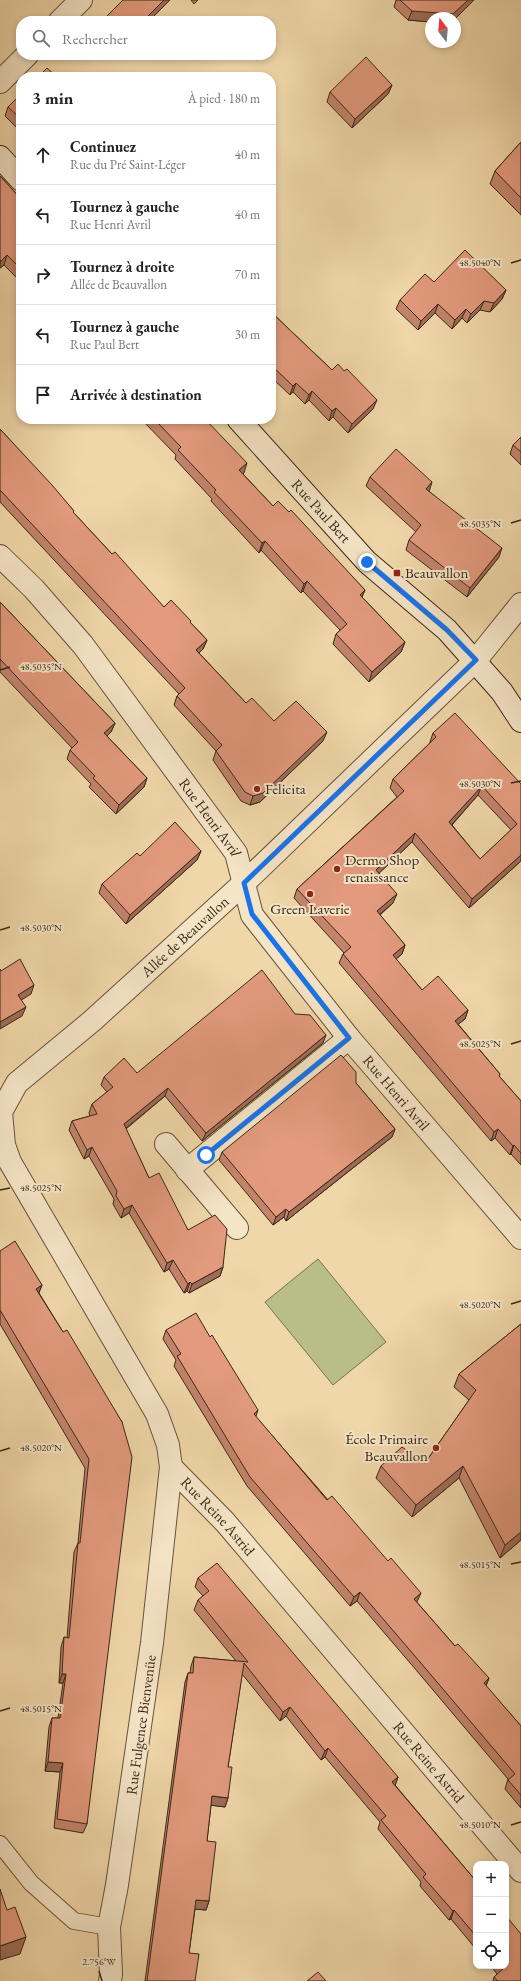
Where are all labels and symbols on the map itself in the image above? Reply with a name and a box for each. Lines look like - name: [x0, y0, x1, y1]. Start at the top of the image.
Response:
- north arrow: [425, 12, 461, 48]
- text: 48.5040°N: [459, 256, 501, 269]
- street label: Rue Paul Bert: [288, 475, 355, 547]
- text: 48.5035°N: [459, 517, 501, 530]
- route end: [358, 553, 376, 571]
- place label: Beauvallon: [405, 563, 469, 582]
- marker: Beauvallon: [392, 568, 402, 578]
- text: 48.5035°N: [20, 660, 62, 673]
- street label: Rue Henri Avril: [175, 774, 246, 858]
- text: 48.5030°N: [459, 777, 501, 790]
- place label: Felicita: [265, 779, 306, 798]
- marker: Felicita: [252, 784, 262, 794]
- place label: Dermo Shop renaissance: [345, 850, 419, 886]
- marker: Dermo Shop renaissance: [332, 864, 342, 874]
- marker: Green Laverie: [305, 889, 315, 899]
- street label: Allée de Beauvallon: [136, 891, 233, 982]
- place label: Green Laverie: [270, 899, 350, 918]
- text: 48.5030°N: [20, 921, 62, 934]
- text: 48.5025°N: [459, 1037, 501, 1050]
- street label: Rue Henri Avril: [359, 1051, 434, 1134]
- route start: [197, 1146, 215, 1164]
- text: 48.5025°N: [20, 1181, 62, 1194]
- text: 48.5020°N: [459, 1298, 501, 1311]
- place label: École Primaire Beauvallon: [345, 1429, 428, 1465]
- text: 48.5020°N: [20, 1441, 62, 1454]
- marker: École Primaire Beauvallon: [431, 1443, 441, 1453]
- street label: Rue Reine Astrid: [177, 1473, 260, 1560]
- text: 48.5015°N: [459, 1558, 501, 1571]
- street label: Rue Fulgence Bienvenüe: [121, 1654, 160, 1796]
- text: 48.5015°N: [20, 1702, 62, 1715]
- street label: Rue Reine Astrid: [389, 1717, 469, 1807]
- text: 48.5010°N: [459, 1818, 501, 1831]
- text: 2.756°W: [82, 1955, 117, 1968]

